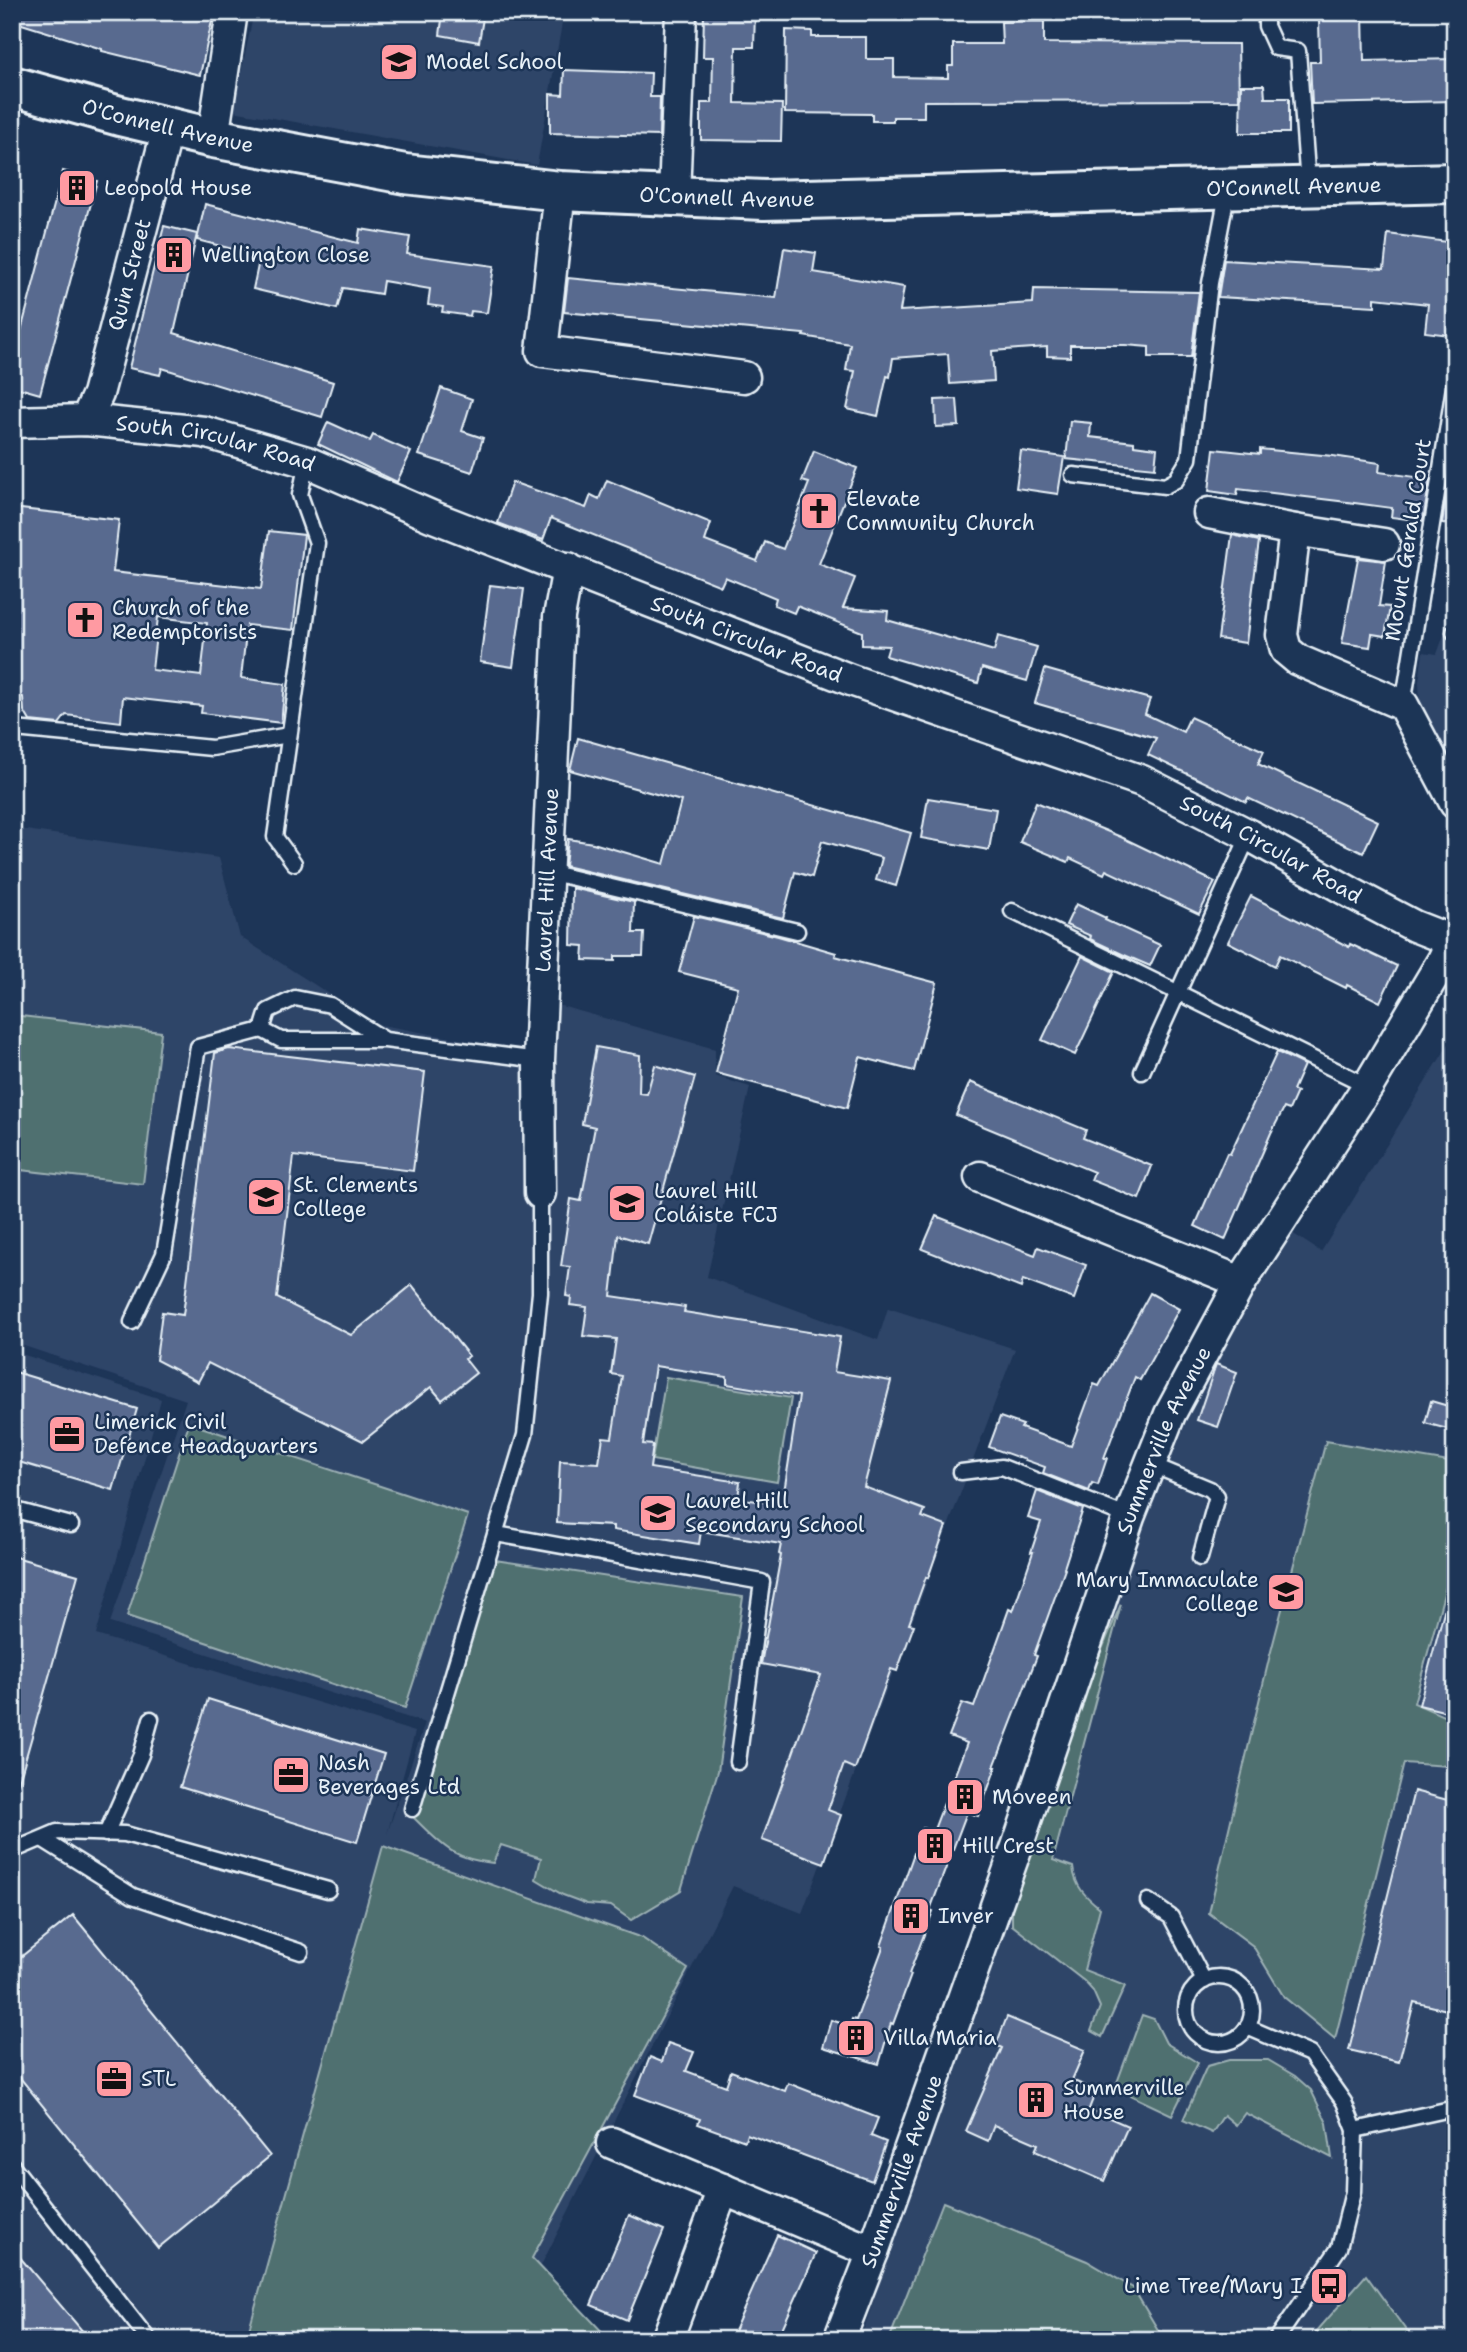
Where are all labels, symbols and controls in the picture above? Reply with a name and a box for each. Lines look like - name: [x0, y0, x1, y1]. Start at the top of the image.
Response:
- school or university icon: Model School: [378, 41, 420, 83]
- place label: Model School: [426, 48, 564, 76]
- street label: O'Connell Avenue: [79, 92, 256, 159]
- building icon: Leopold House: [56, 167, 98, 209]
- street label: O'Connell Avenue: [1206, 171, 1382, 203]
- place label: Leopold House: [104, 174, 252, 202]
- street label: O'Connell Avenue: [639, 181, 815, 214]
- street label: Quin Street: [101, 216, 158, 334]
- building icon: Wellington Close: [153, 234, 195, 276]
- place label: Wellington Close: [201, 241, 370, 269]
- street label: South Circular Road: [115, 409, 320, 478]
- street label: Mount Gerald Court: [1378, 437, 1438, 643]
- place label: Elevate Community Church: [846, 485, 1035, 537]
- church icon: Elevate Community Church: [798, 490, 840, 532]
- street label: South Circular Road: [647, 589, 847, 689]
- place label: Church of the Redemptorists: [112, 594, 258, 646]
- church icon: Church of the Redemptorists: [64, 599, 106, 641]
- street label: Laurel Hill Avenue: [529, 787, 565, 973]
- street label: South Circular Road: [1175, 788, 1367, 910]
- place label: St. Clements College: [293, 1171, 418, 1223]
- school or university icon: St. Clements College: [245, 1176, 287, 1218]
- place label: Laurel Hill Coláiste FCJ: [654, 1177, 778, 1229]
- school or university icon: Laurel Hill Coláiste FCJ: [606, 1182, 648, 1224]
- street label: Summerville Avenue: [1110, 1341, 1218, 1538]
- place label: Limerick Civil Defence Headquarters: [94, 1408, 319, 1460]
- office icon: Limerick Civil Defence Headquarters: [46, 1413, 88, 1455]
- place label: Laurel Hill Secondary School: [685, 1487, 865, 1539]
- school or university icon: Laurel Hill Secondary School: [637, 1492, 679, 1534]
- place label: Mary Immaculate College: [1076, 1566, 1259, 1618]
- school or university icon: Mary Immaculate College: [1265, 1571, 1307, 1613]
- place label: Nash Beverages Ltd: [318, 1749, 460, 1801]
- office icon: Nash Beverages Ltd: [270, 1754, 312, 1796]
- building icon: Moveen: [944, 1776, 986, 1818]
- place label: Moveen: [992, 1783, 1072, 1811]
- building icon: Hill Crest: [914, 1825, 956, 1867]
- place label: Hill Crest: [962, 1832, 1054, 1860]
- building icon: Inver: [890, 1895, 932, 1937]
- place label: Inver: [938, 1902, 994, 1930]
- building icon: Villa Maria: [835, 2017, 877, 2059]
- place label: Villa Maria: [883, 2024, 997, 2052]
- office icon: STL: [93, 2058, 135, 2100]
- place label: STL: [141, 2065, 177, 2093]
- street label: Summerville Avenue: [854, 2071, 949, 2272]
- place label: Summerville House: [1063, 2074, 1185, 2126]
- building icon: Summerville House: [1015, 2079, 1057, 2121]
- bus stop icon: Lime Tree/Mary I: [1308, 2265, 1350, 2307]
- place label: Lime Tree/Mary I: [1124, 2272, 1302, 2300]

